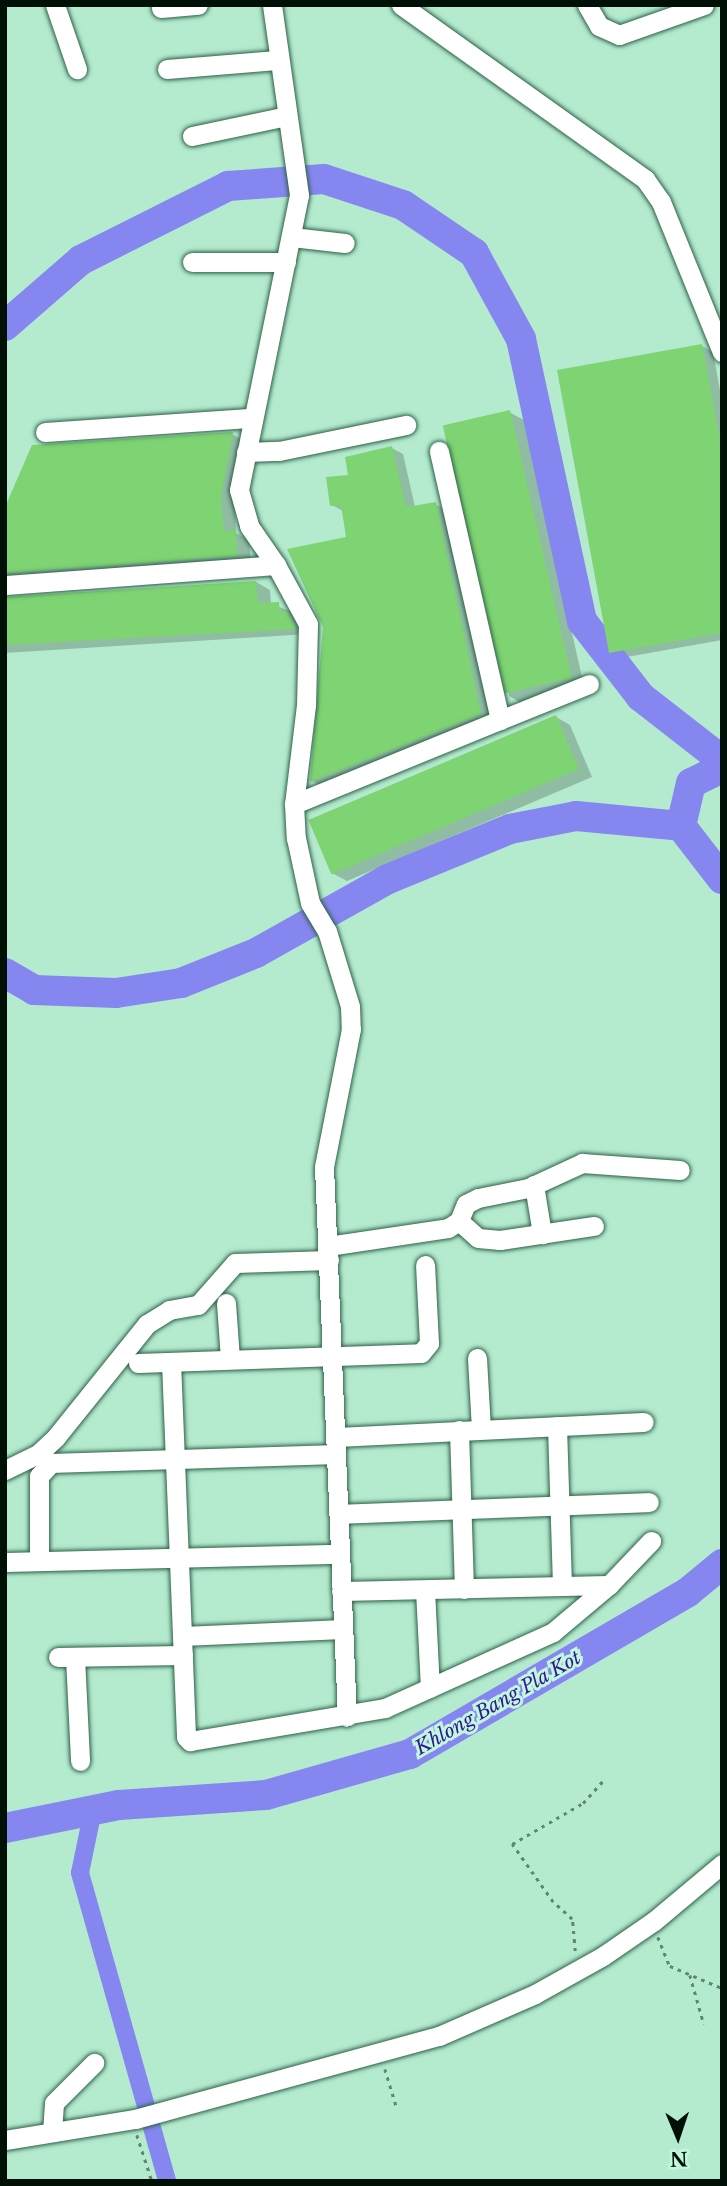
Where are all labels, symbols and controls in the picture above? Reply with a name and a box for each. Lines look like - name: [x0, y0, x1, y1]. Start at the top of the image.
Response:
- water label: Khlong Bang Pla Kot: [411, 1646, 585, 1760]
- north arrow: [643, 2102, 713, 2172]
- text: N: [669, 2147, 688, 2170]

